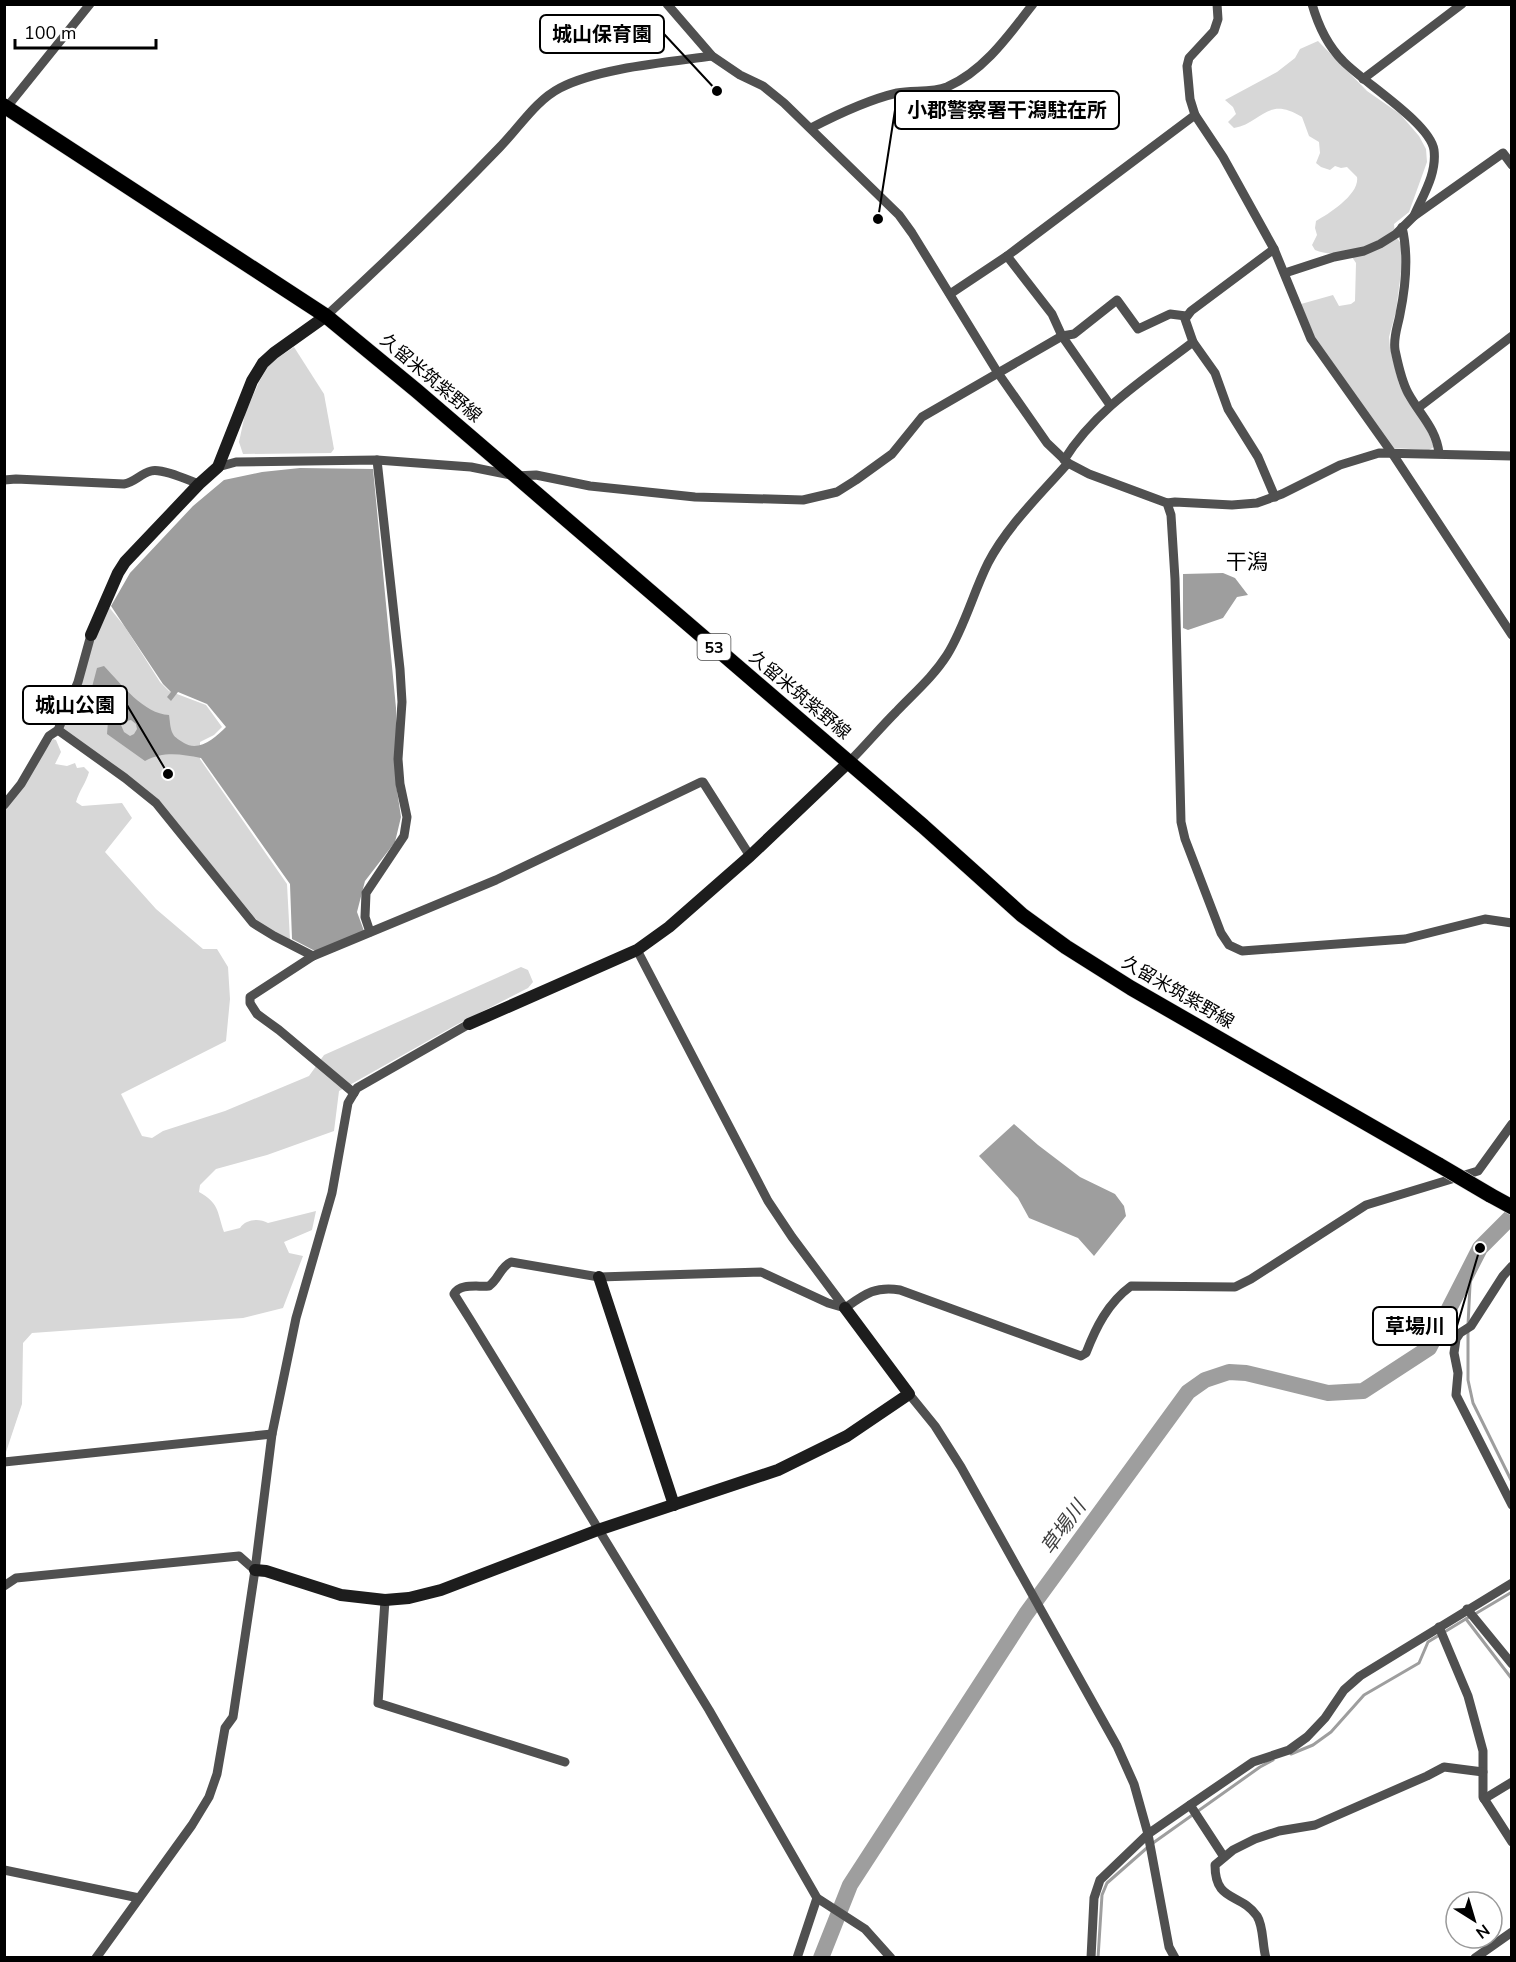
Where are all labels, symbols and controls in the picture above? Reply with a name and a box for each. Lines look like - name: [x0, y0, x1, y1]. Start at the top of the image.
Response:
- scale bar: [15, 12, 156, 50]
- callout: 城山保育園: [540, 15, 664, 53]
- text: 100 m: [24, 21, 76, 45]
- text: 城山保育園: [552, 21, 652, 48]
- callout: 小郡警察署干潟駐在所: [895, 91, 1119, 129]
- text: 小郡警察署干潟駐在所: [907, 97, 1107, 124]
- street label: 久留米筑紫野線: [375, 328, 487, 428]
- district label: 干潟: [1226, 548, 1268, 576]
- road number: 53: [698, 634, 730, 660]
- street label: 久留米筑紫野線: [744, 645, 856, 745]
- callout: 城山公園: [23, 686, 127, 724]
- text: 城山公園: [35, 692, 115, 719]
- street label: 久留米筑紫野線: [1117, 950, 1239, 1034]
- callout: 草場川: [1373, 1307, 1457, 1345]
- text: 草場川: [1385, 1313, 1445, 1340]
- water label: 草場川: [1035, 1493, 1093, 1559]
- north arrow: [1444, 1890, 1504, 1950]
- text: N: [1471, 1919, 1494, 1944]

